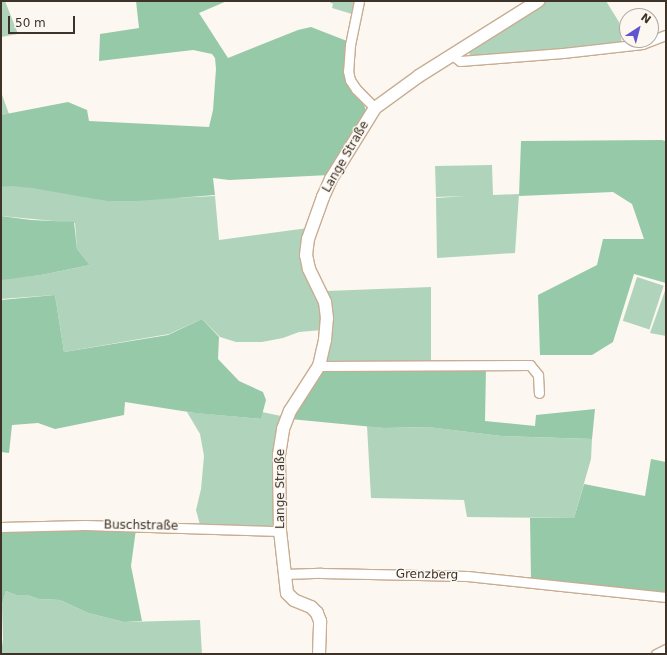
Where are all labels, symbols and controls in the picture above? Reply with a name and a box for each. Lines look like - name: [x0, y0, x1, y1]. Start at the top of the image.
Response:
- scale bar: [10, 8, 77, 34]
- north arrow: [619, 8, 659, 48]
- text: N: [638, 11, 653, 27]
- text: 50 m: [15, 16, 46, 30]
- street label: Lange Straße: [320, 119, 372, 195]
- street label: Lange Straße: [274, 449, 288, 529]
- street label: Buschstraße: [104, 518, 178, 534]
- street label: Grenzberg: [396, 567, 458, 583]

